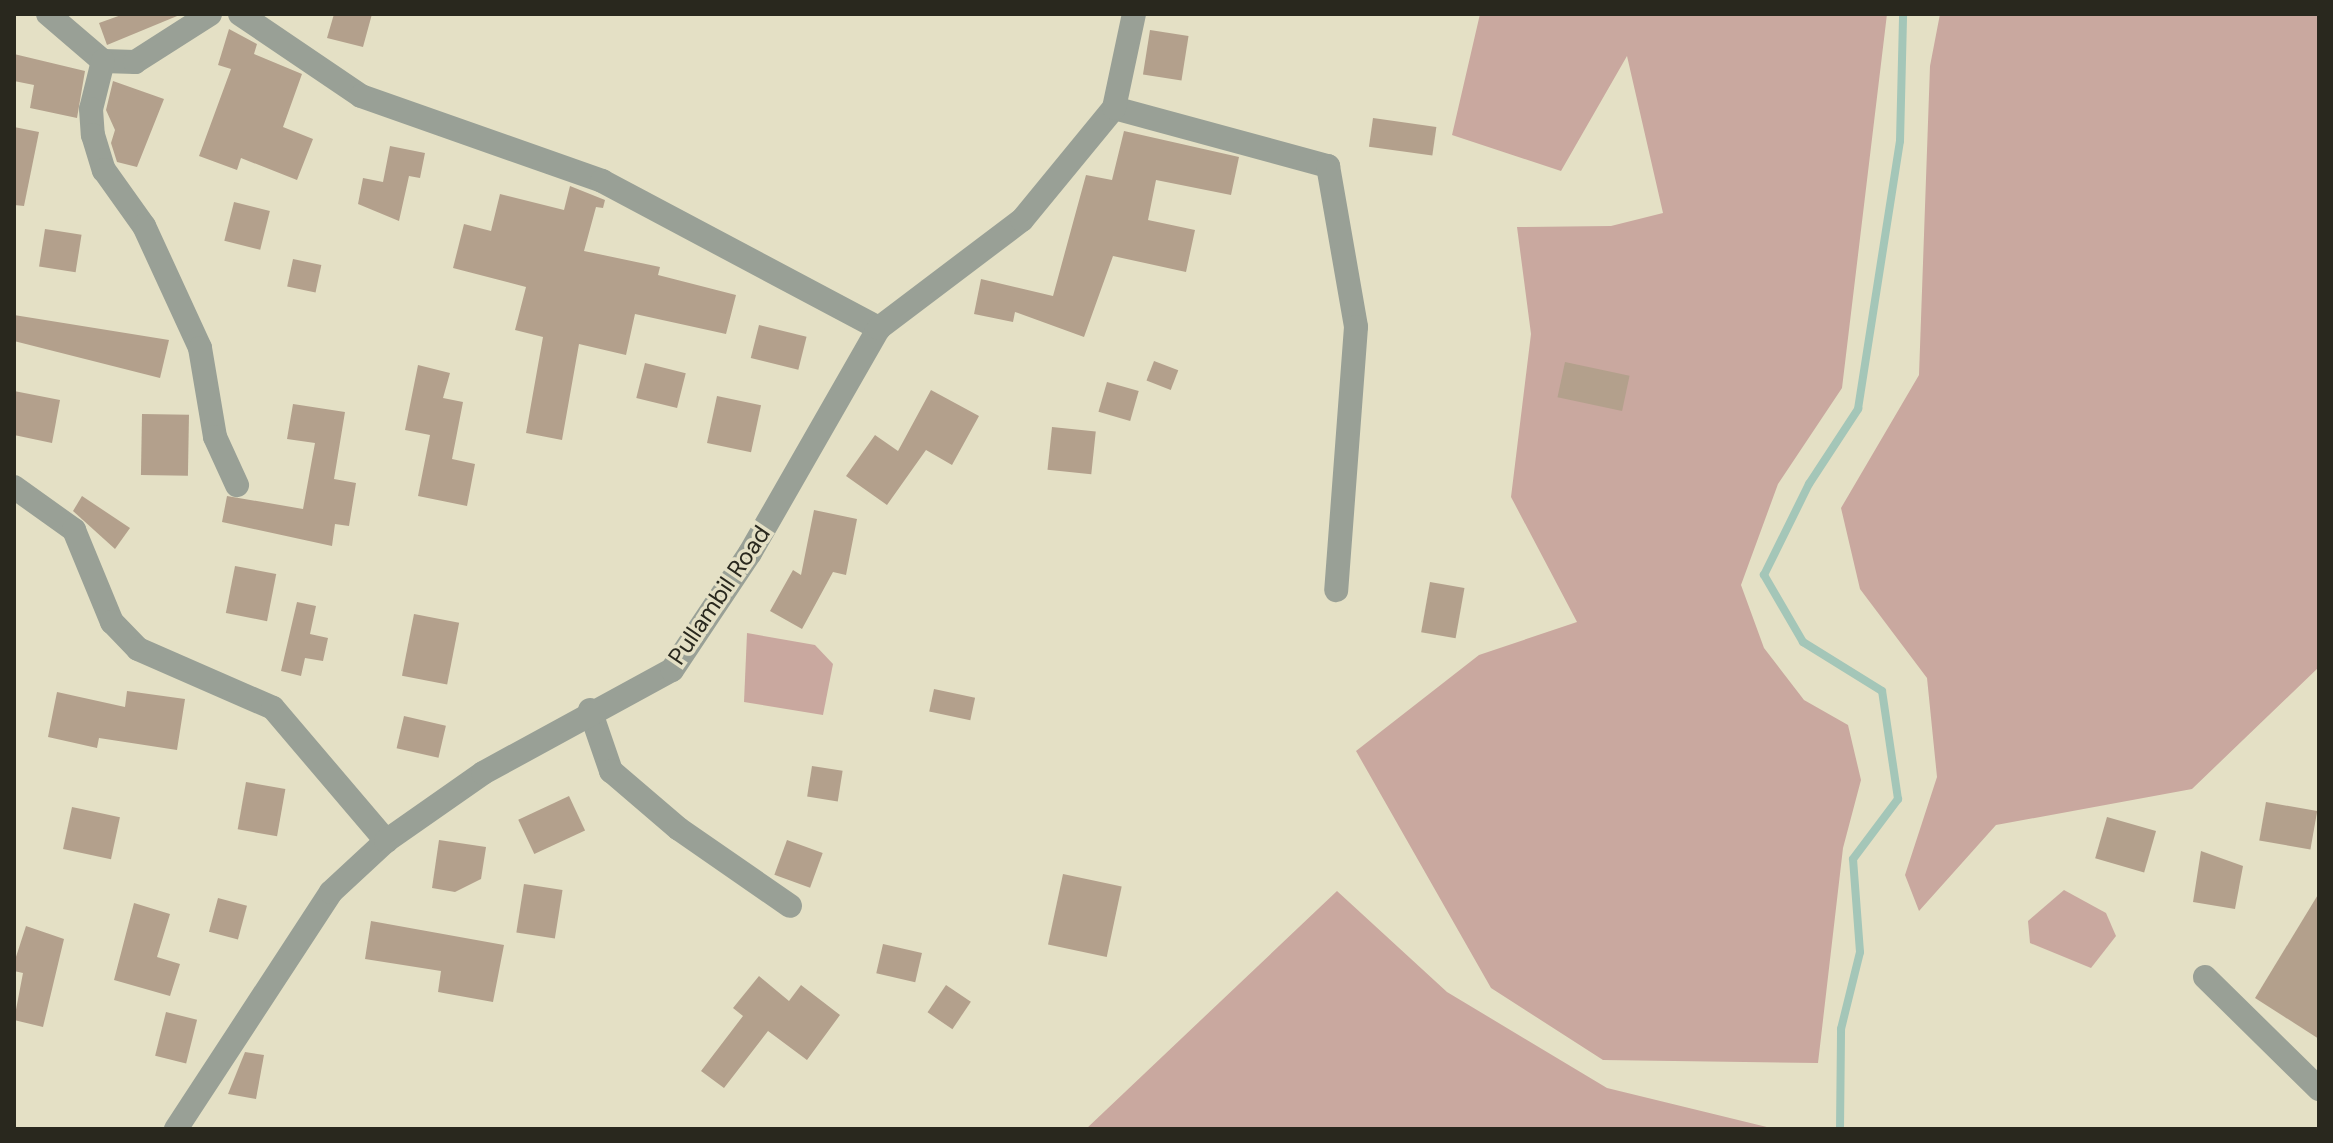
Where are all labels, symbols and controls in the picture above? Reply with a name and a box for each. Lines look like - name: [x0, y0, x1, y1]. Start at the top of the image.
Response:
- street label: Pullambil Road: [662, 520, 776, 670]

